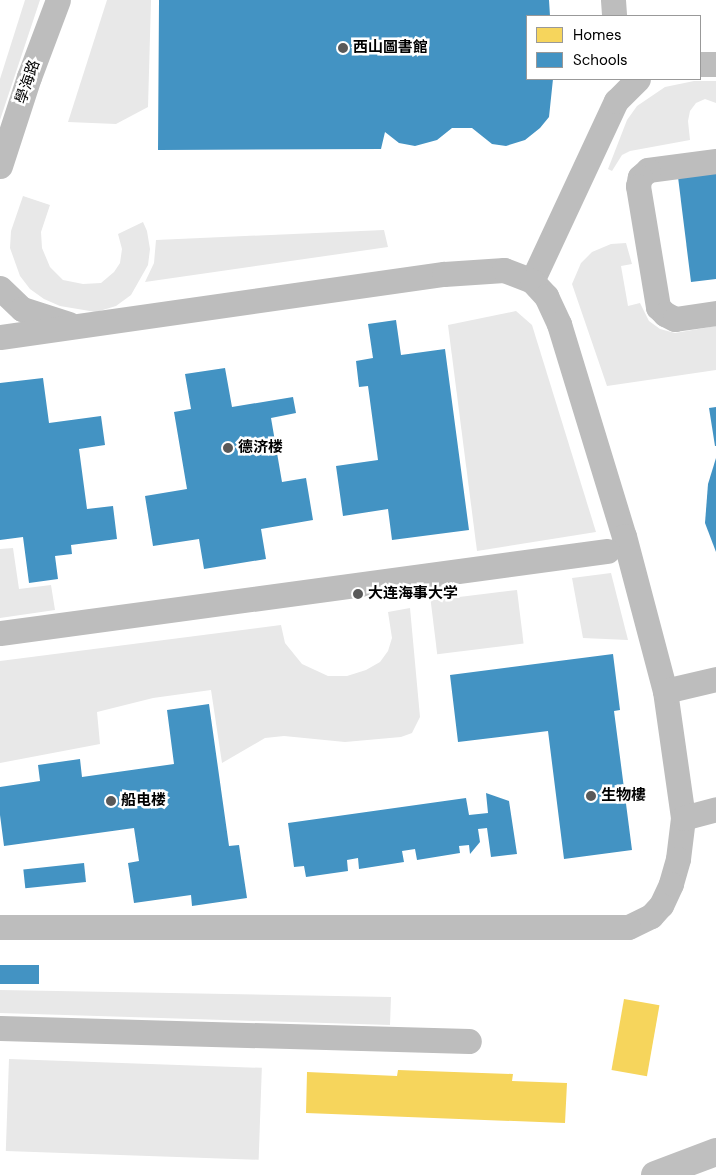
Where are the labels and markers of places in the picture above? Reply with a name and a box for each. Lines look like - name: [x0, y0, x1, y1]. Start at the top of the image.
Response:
- place label: 西山圖書館: [353, 39, 428, 57]
- marker: 西山圖書館: [337, 42, 349, 54]
- place label: 德济楼: [238, 439, 283, 457]
- marker: 德济楼: [222, 442, 234, 454]
- place label: 大连海事大学: [368, 585, 458, 603]
- marker: 大连海事大学: [352, 588, 364, 600]
- place label: 生物樓: [601, 787, 646, 805]
- marker: 生物樓: [585, 790, 597, 802]
- place label: 船电楼: [121, 792, 166, 810]
- marker: 船电楼: [105, 795, 117, 807]

